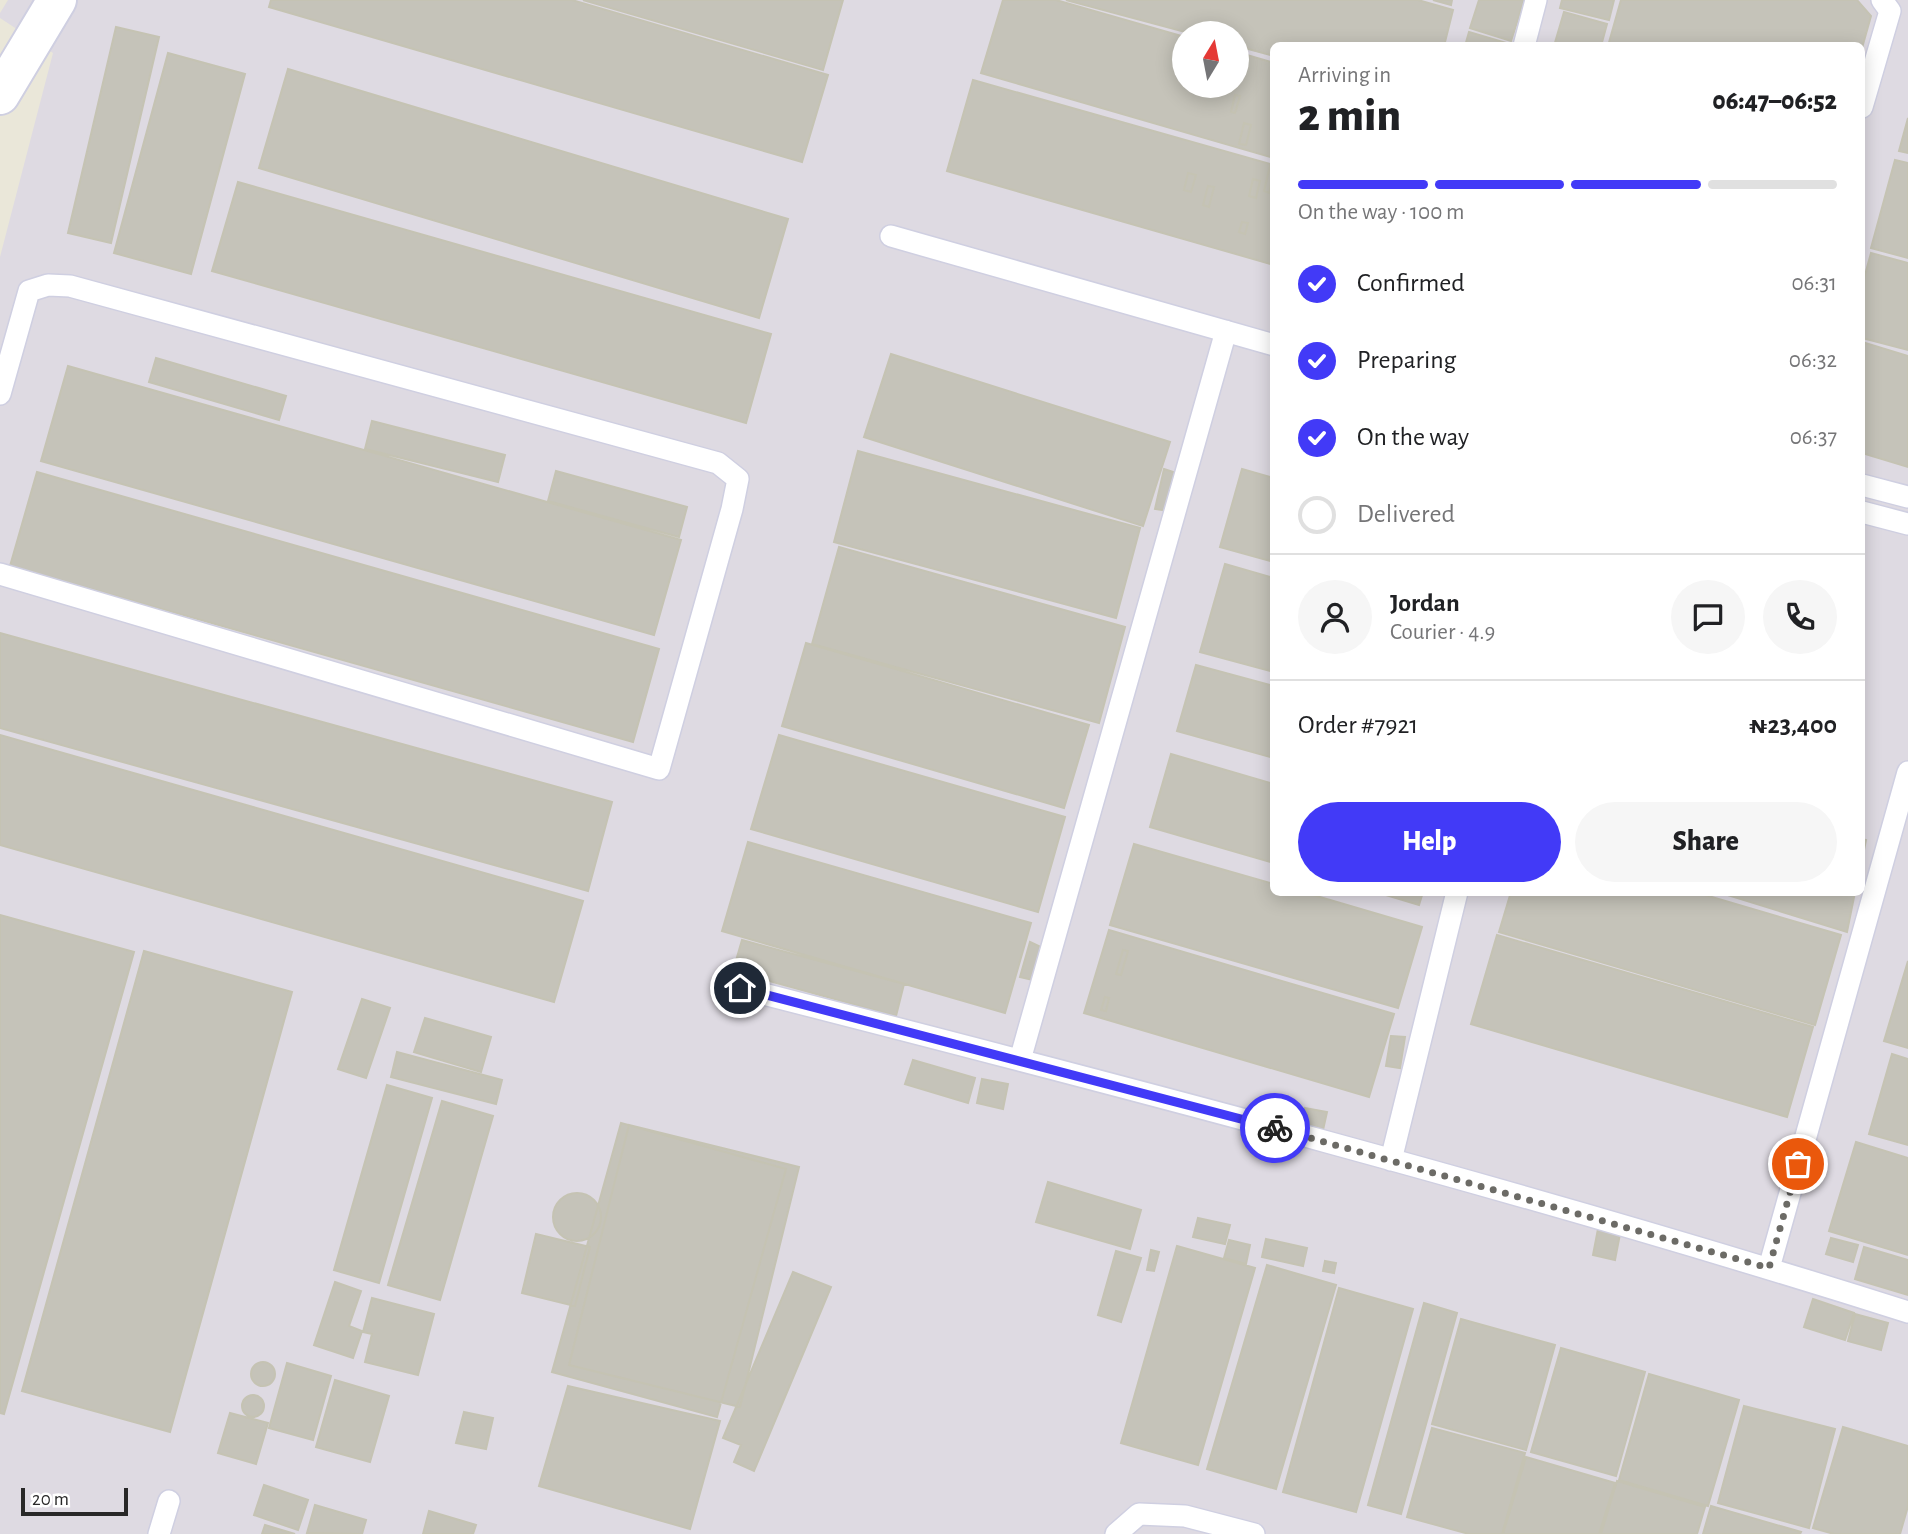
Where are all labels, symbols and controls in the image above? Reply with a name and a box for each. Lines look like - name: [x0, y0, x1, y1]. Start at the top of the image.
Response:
- north arrow: [1172, 21, 1250, 98]
- map controls: [1172, 21, 1249, 98]
- text: Arriving in: [1298, 64, 1391, 87]
- text: 06:47–06:52: [1712, 88, 1837, 114]
- text: 2 min: [1298, 93, 1401, 139]
- text: On the way · 100 m: [1298, 201, 1465, 224]
- icon: check: [1298, 265, 1336, 303]
- text: Confirmed: [1357, 270, 1465, 296]
- text: 06:31: [1791, 272, 1837, 295]
- icon: check: [1298, 342, 1336, 380]
- text: Preparing: [1357, 347, 1456, 373]
- text: 06:32: [1789, 349, 1837, 372]
- icon: check: [1298, 419, 1336, 457]
- text: On the way: [1357, 424, 1469, 450]
- text: 06:37: [1790, 426, 1837, 449]
- text: Delivered: [1357, 501, 1455, 527]
- button: person: [1298, 580, 1372, 654]
- button: chat: [1671, 580, 1745, 654]
- button: phone: [1763, 580, 1837, 654]
- text: Jordan: [1390, 590, 1460, 616]
- text: Courier · 4.9: [1390, 621, 1495, 644]
- text: Order #7921: [1298, 712, 1418, 738]
- text: ₦23,400: [1749, 712, 1837, 738]
- button: Help: [1298, 802, 1561, 882]
- button: Share: [1575, 802, 1837, 882]
- pin: [710, 958, 770, 1018]
- icon: home: [721, 969, 759, 1007]
- courier: [1240, 1093, 1310, 1163]
- icon: bike: [1256, 1109, 1294, 1147]
- pin: [1768, 1134, 1828, 1194]
- icon: bag: [1779, 1145, 1817, 1183]
- scale bar: [21, 1485, 128, 1517]
- text: 20 m: [32, 1490, 69, 1509]

